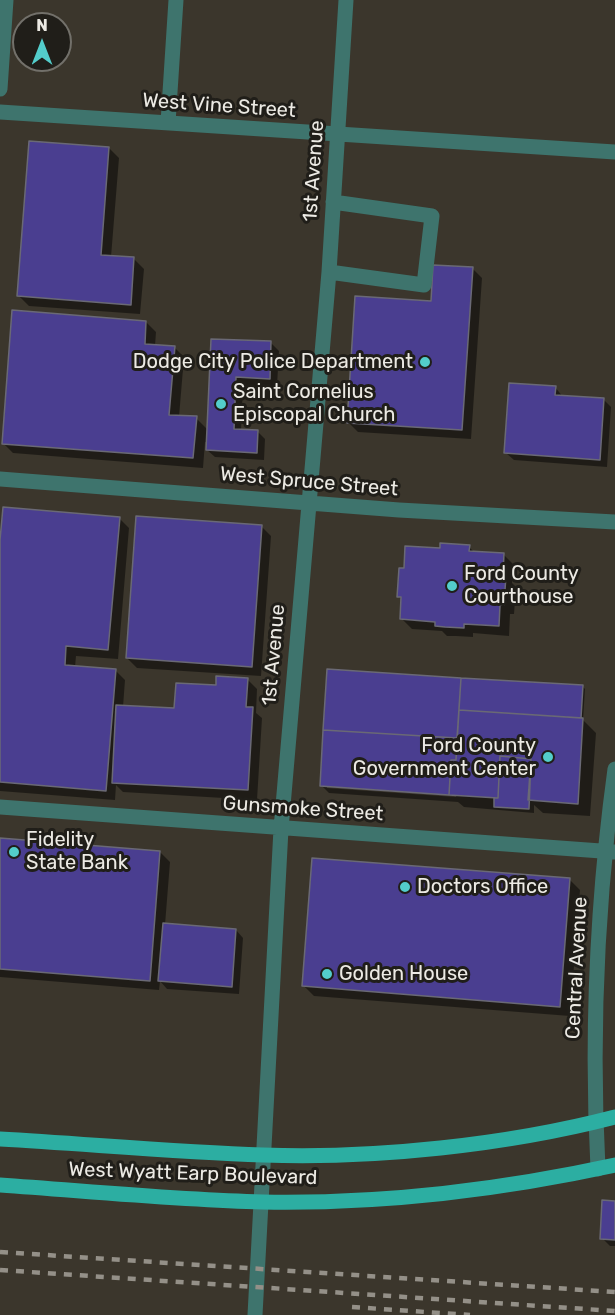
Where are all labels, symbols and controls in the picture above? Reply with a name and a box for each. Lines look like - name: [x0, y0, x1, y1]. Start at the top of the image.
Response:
- north arrow: [12, 12, 72, 72]
- text: N: [36, 16, 48, 35]
- street label: West Vine Street: [142, 89, 296, 123]
- street label: 1st Avenue: [298, 120, 330, 222]
- place label: Dodge City Police Department: [133, 350, 413, 374]
- marker: Dodge City Police Department: [418, 355, 432, 369]
- place label: Saint Cornelius Episcopal Church: [233, 380, 395, 427]
- marker: Saint Cornelius Episcopal Church: [214, 397, 228, 411]
- street label: West Spruce Street: [219, 462, 399, 502]
- place label: Ford County Courthouse: [464, 562, 579, 609]
- marker: Ford County Courthouse: [445, 579, 459, 593]
- street label: 1st Avenue: [258, 603, 290, 707]
- place label: Ford County Government Center: [353, 734, 536, 781]
- marker: Ford County Government Center: [541, 750, 555, 764]
- street label: Gunsmoke Street: [222, 791, 384, 827]
- place label: Fidelity State Bank: [26, 828, 128, 875]
- marker: Fidelity State Bank: [7, 845, 21, 859]
- place label: Doctors Office: [417, 875, 548, 899]
- marker: Doctors Office: [398, 880, 412, 894]
- street label: Central Avenue: [561, 896, 593, 1040]
- place label: Golden House: [339, 962, 468, 986]
- marker: Golden House: [320, 967, 334, 981]
- street label: West Wyatt Earp Boulevard: [68, 1158, 318, 1190]

